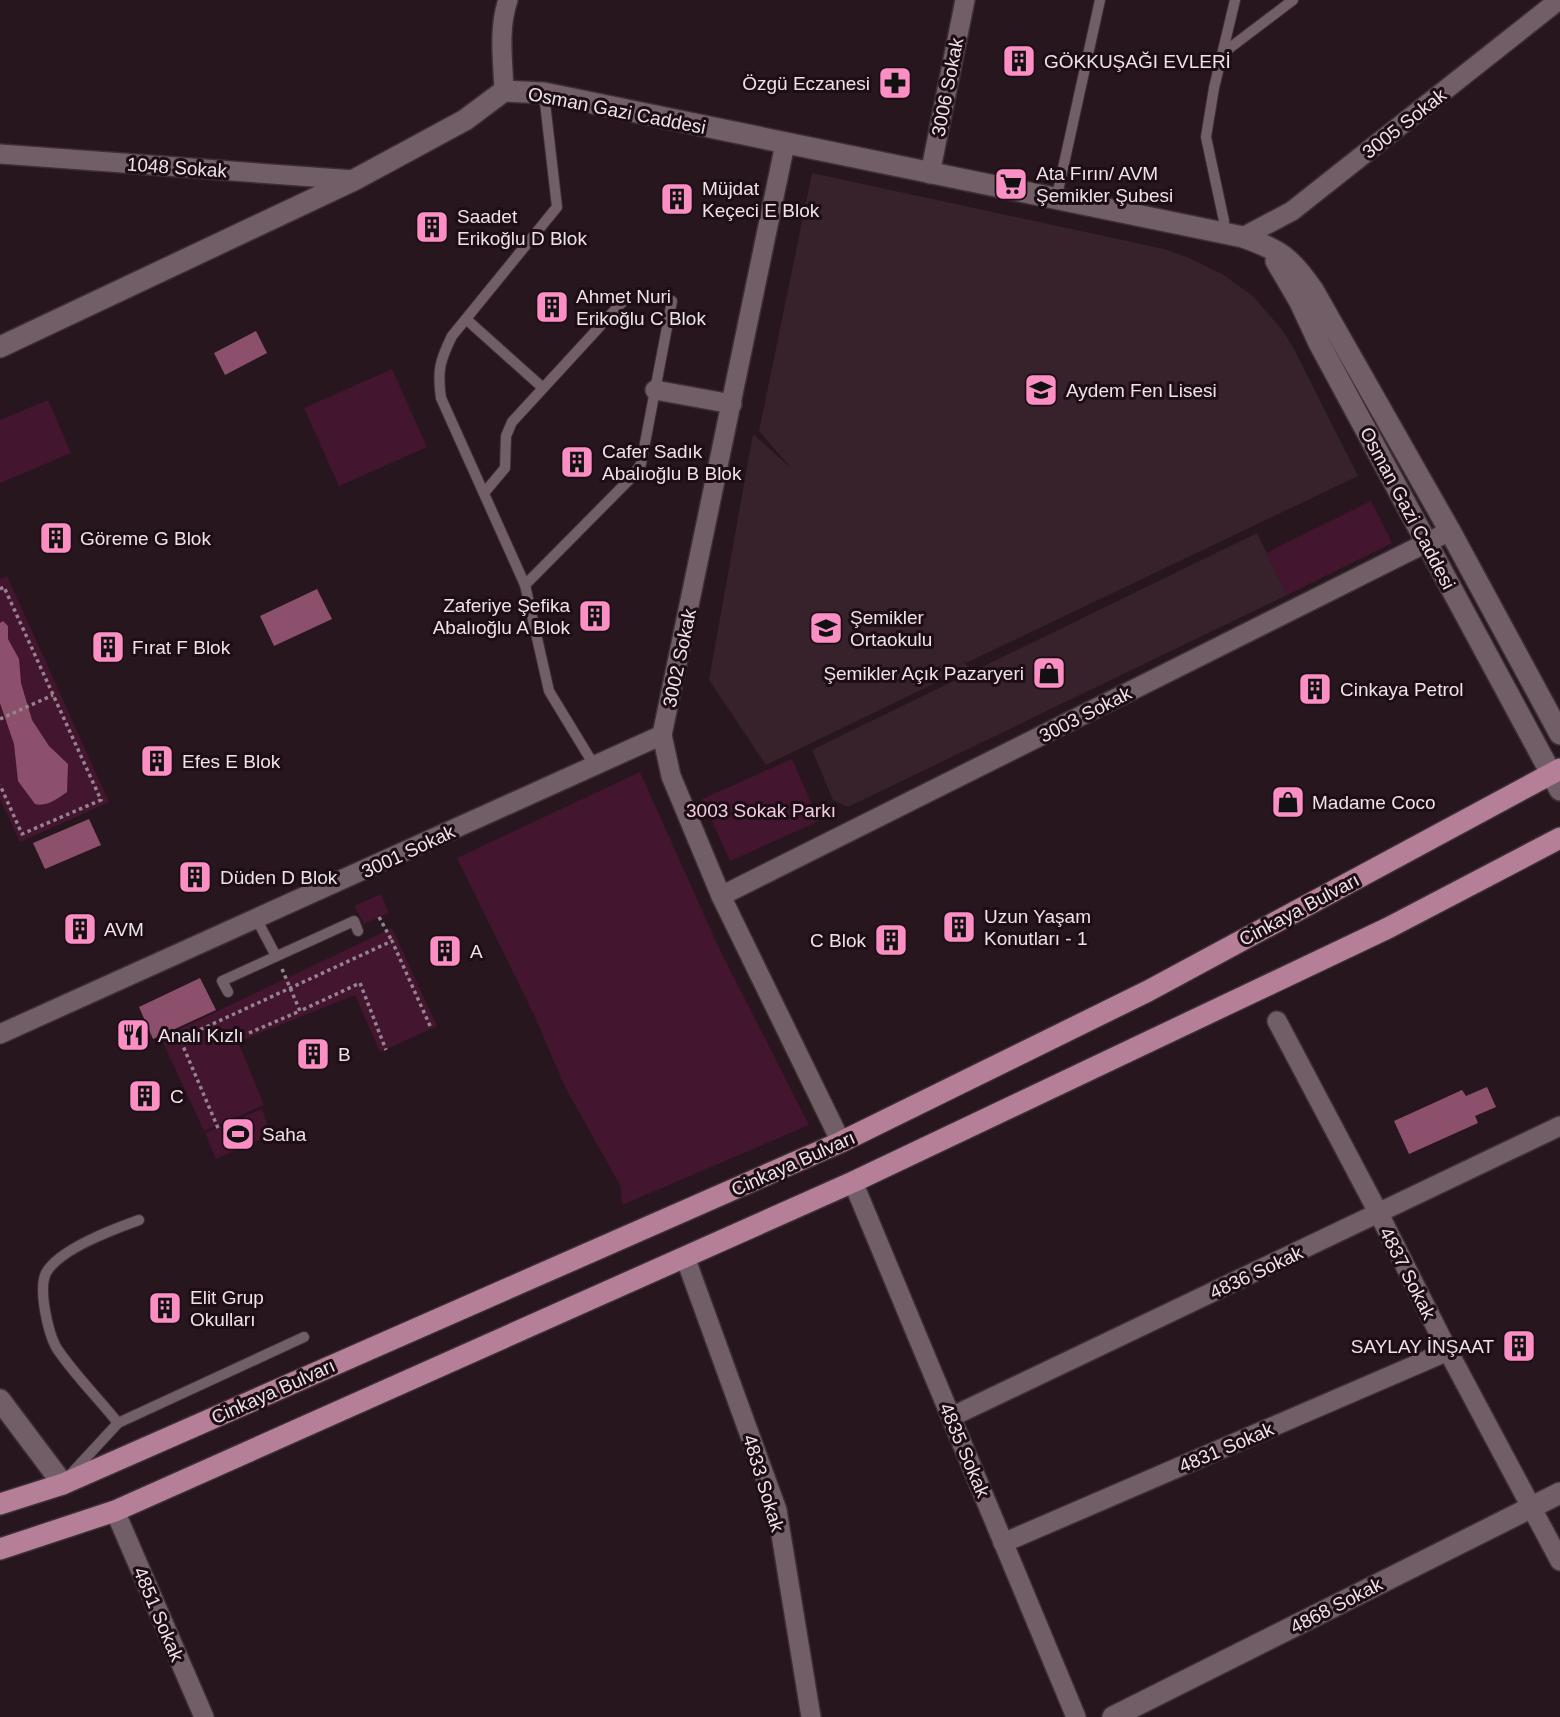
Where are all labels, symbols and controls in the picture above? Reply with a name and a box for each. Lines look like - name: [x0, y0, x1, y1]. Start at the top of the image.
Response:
- street label: 3006 Sokak: [928, 35, 967, 138]
- building icon: GÖKKUŞAĞI EVLERİ: [1000, 42, 1038, 80]
- place label: GÖKKUŞAĞI EVLERİ: [1044, 51, 1231, 72]
- pharmacy icon: Özgü Eczanesi: [876, 64, 914, 102]
- place label: Özgü Eczanesi: [742, 73, 870, 94]
- street label: Osman Gazi Caddesi: [526, 83, 708, 138]
- street label: 3005 Sokak: [1358, 84, 1451, 163]
- street label: 1048 Sokak: [126, 154, 228, 182]
- place label: Ata Fırın/ AVM Şemikler Şubesi: [1036, 163, 1173, 206]
- supermarket icon: Ata Fırın/ AVM Şemikler Şubesi: [992, 165, 1030, 203]
- place label: Müjdat Keçeci E Blok: [702, 178, 820, 221]
- building icon: Müjdat Keçeci E Blok: [658, 180, 696, 218]
- place label: Saadet Erikoğlu D Blok: [457, 206, 587, 249]
- building icon: Saadet Erikoğlu D Blok: [413, 208, 451, 246]
- place label: Ahmet Nuri Erikoğlu C Blok: [576, 286, 706, 329]
- building icon: Ahmet Nuri Erikoğlu C Blok: [533, 288, 571, 326]
- school or university icon: Aydem Fen Lisesi: [1022, 371, 1060, 409]
- place label: Aydem Fen Lisesi: [1066, 380, 1217, 401]
- street label: Osman Gazi Caddesi: [1356, 424, 1459, 593]
- place label: Cafer Sadık Abalıoğlu B Blok: [602, 441, 742, 484]
- building icon: Cafer Sadık Abalıoğlu B Blok: [558, 443, 596, 481]
- building icon: Göreme G Blok: [37, 519, 75, 557]
- place label: Göreme G Blok: [80, 528, 211, 549]
- place label: Zaferiye Şefika Abalıoğlu A Blok: [433, 595, 570, 638]
- building icon: Zaferiye Şefika Abalıoğlu A Blok: [576, 597, 614, 635]
- street label: 3002 Sokak: [659, 606, 700, 709]
- place label: Şemikler Ortaokulu: [850, 607, 932, 650]
- school or university icon: Şemikler Ortaokulu: [807, 609, 845, 647]
- building icon: Fırat F Blok: [89, 628, 127, 666]
- place label: Fırat F Blok: [132, 637, 231, 658]
- shop icon: Şemikler Açık Pazaryeri: [1030, 654, 1068, 692]
- place label: Şemikler Açık Pazaryeri: [823, 663, 1024, 684]
- building icon: Cinkaya Petrol: [1296, 670, 1334, 708]
- place label: Cinkaya Petrol: [1340, 679, 1464, 700]
- street label: 3003 Sokak: [1036, 682, 1135, 747]
- building icon: Efes E Blok: [138, 742, 176, 780]
- place label: Efes E Blok: [182, 751, 281, 772]
- shop icon: Madame Coco: [1269, 783, 1307, 821]
- place label: Madame Coco: [1312, 792, 1436, 813]
- park label: 3003 Sokak Parkı: [686, 800, 836, 821]
- street label: 3001 Sokak: [358, 821, 459, 882]
- building icon: Düden D Blok: [176, 858, 214, 896]
- place label: Düden D Blok: [220, 867, 338, 888]
- street label: Cinkaya Bulvarı: [1236, 869, 1363, 950]
- place label: Uzun Yaşam Konutları - 1: [984, 906, 1091, 949]
- building icon: Uzun Yaşam Konutları - 1: [940, 908, 978, 946]
- building icon: AVM: [61, 910, 99, 948]
- place label: AVM: [104, 919, 144, 940]
- building icon: C Blok: [872, 921, 910, 959]
- place label: C Blok: [810, 930, 866, 951]
- building icon: A: [426, 932, 464, 970]
- place label: A: [470, 941, 483, 962]
- restaurant icon: Analı Kızlı: [114, 1016, 152, 1054]
- place label: Analı Kızlı: [158, 1025, 244, 1046]
- building icon: B: [294, 1035, 332, 1073]
- place label: B: [338, 1044, 351, 1065]
- building icon: C: [126, 1077, 164, 1115]
- place label: C: [170, 1086, 184, 1107]
- sports icon: Saha: [219, 1115, 257, 1153]
- place label: Saha: [262, 1124, 307, 1145]
- street label: Cinkaya Bulvarı: [728, 1127, 858, 1200]
- street label: 4837 Sokak: [1375, 1224, 1440, 1323]
- street label: 4836 Sokak: [1206, 1242, 1307, 1303]
- place label: Elit Grup Okulları: [190, 1287, 264, 1330]
- building icon: Elit Grup Okulları: [146, 1289, 184, 1327]
- building icon: SAYLAY İNŞAAT: [1500, 1327, 1538, 1365]
- place label: SAYLAY İNŞAAT: [1351, 1336, 1494, 1357]
- street label: Cinkaya Bulvarı: [208, 1355, 338, 1428]
- street label: 4835 Sokak: [935, 1400, 994, 1501]
- street label: 4831 Sokak: [1176, 1418, 1277, 1477]
- street label: 4833 Sokak: [739, 1432, 788, 1535]
- street label: 4851 Sokak: [129, 1564, 188, 1665]
- street label: 4868 Sokak: [1287, 1573, 1386, 1638]

